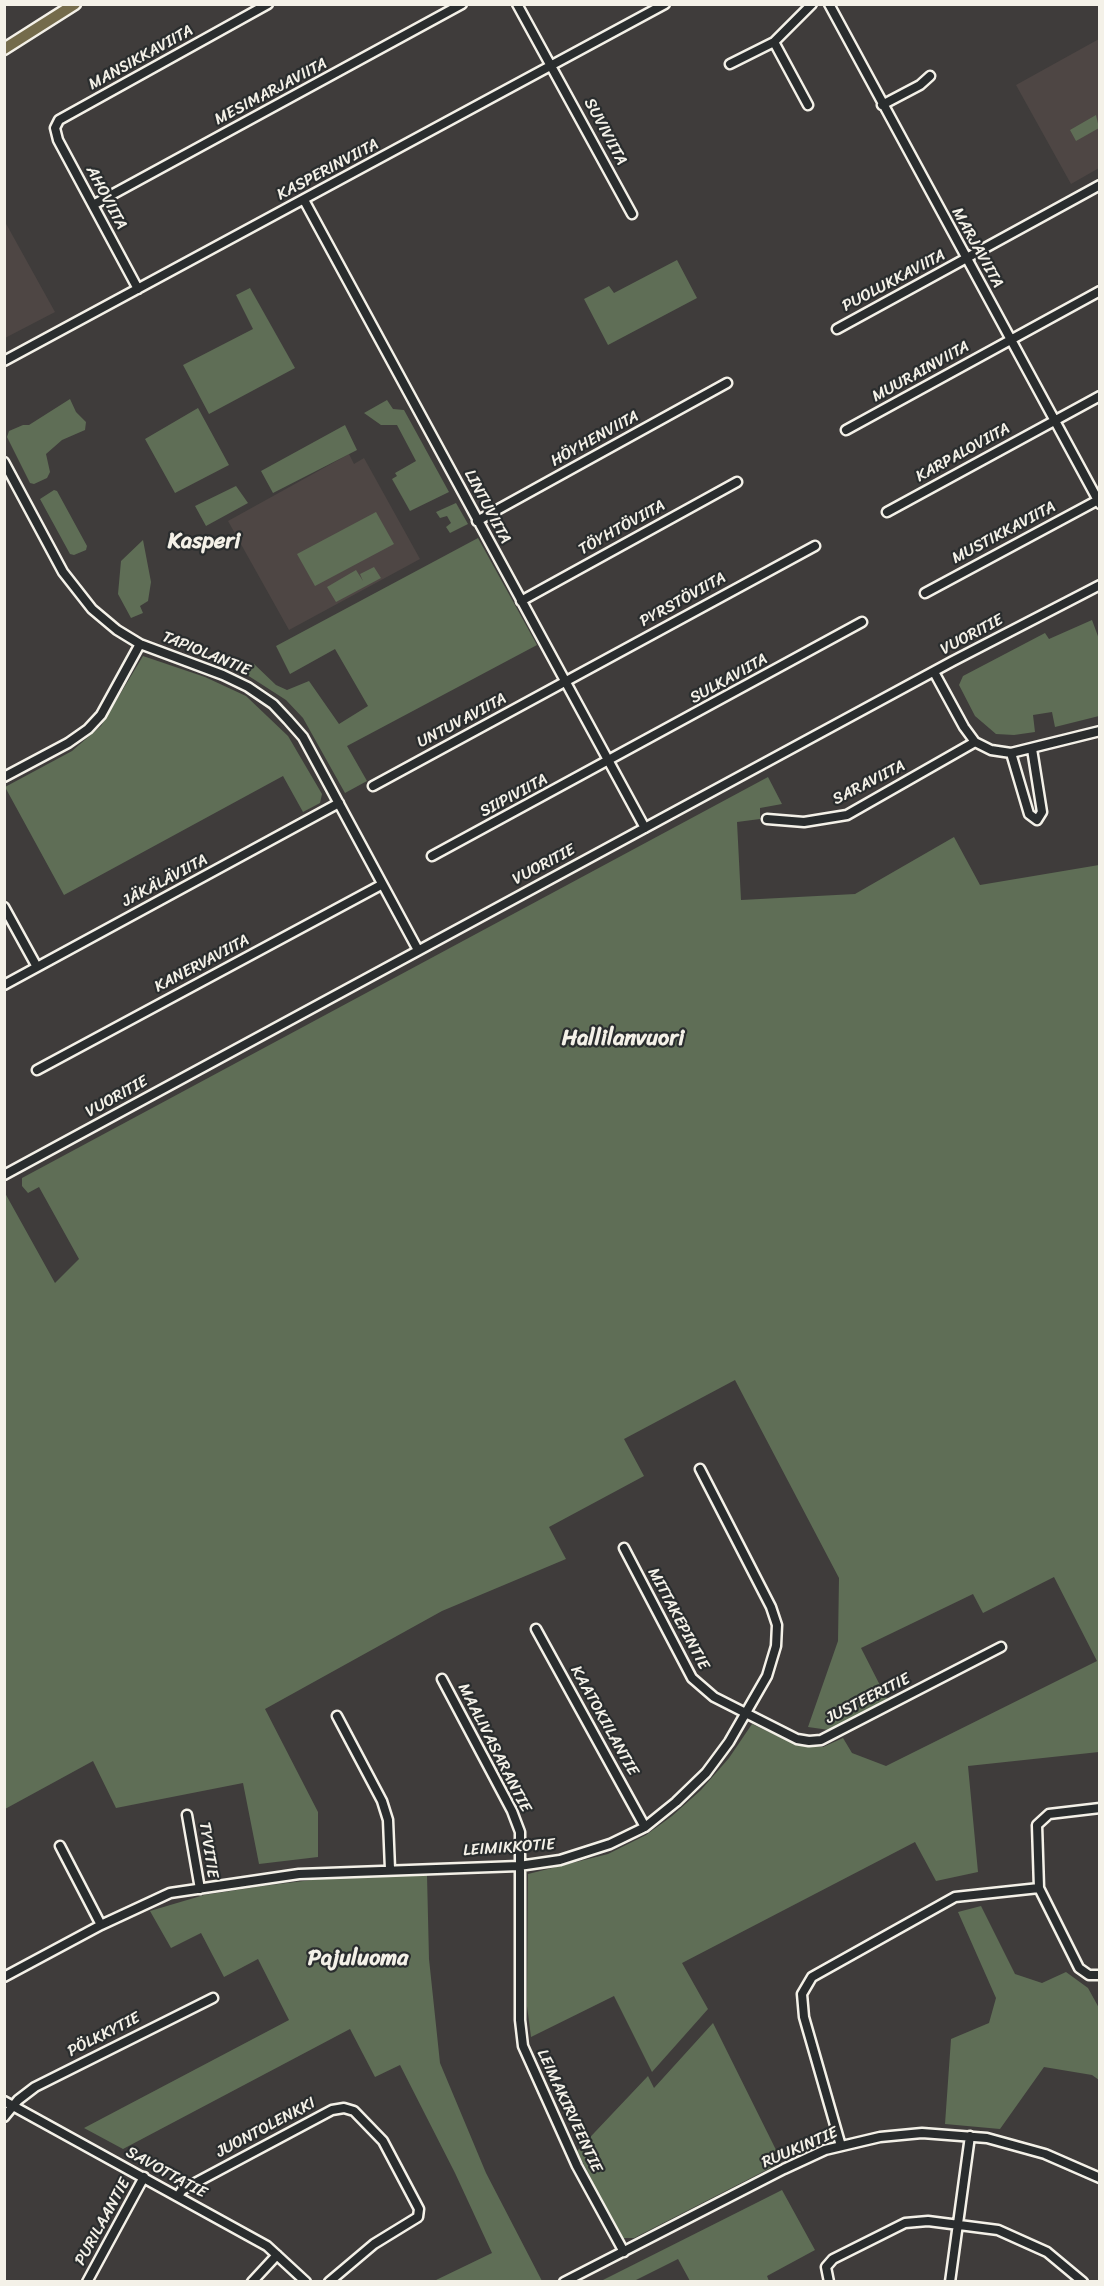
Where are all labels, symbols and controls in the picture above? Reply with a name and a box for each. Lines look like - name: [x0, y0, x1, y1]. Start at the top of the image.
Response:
- street label: MANSIKKAVIITA: [85, 21, 197, 95]
- street label: MESIMARJAVIITA: [211, 54, 331, 130]
- street label: SUVIVIITA: [579, 95, 631, 169]
- street label: KASPERINVIITA: [274, 135, 382, 205]
- street label: AHOVIITA: [81, 163, 131, 233]
- street label: MARJAVIITA: [947, 204, 1007, 292]
- street label: PUOLUKKAVIITA: [839, 246, 949, 316]
- street label: MUURAINVIITA: [869, 337, 973, 407]
- street label: HÖYHENVIITA: [548, 407, 642, 471]
- street label: KARPALOVIITA: [913, 419, 1013, 487]
- street label: LINTUVIITA: [459, 467, 515, 547]
- street label: TÖYHTÖVIITA: [575, 496, 669, 560]
- street label: MUSTIKKAVIITA: [949, 498, 1059, 568]
- district label: Kasperi: [168, 529, 240, 555]
- street label: PYRSTÖVIITA: [637, 569, 729, 631]
- street label: VUORITIE: [937, 611, 1007, 659]
- street label: TAPIOLANTIE: [159, 628, 253, 680]
- street label: SULKAVIITA: [687, 650, 771, 708]
- street label: UNTUVAVIITA: [414, 689, 510, 753]
- street label: SARAVIITA: [830, 757, 908, 809]
- street label: SIIPIVIITA: [477, 770, 551, 822]
- street label: VUORITIE: [509, 841, 579, 889]
- street label: JÄKÄLÄVIITA: [119, 850, 211, 912]
- street label: KANERVAVIITA: [151, 931, 253, 997]
- district label: Hallilanvuori: [562, 1026, 684, 1052]
- street label: VUORITIE: [82, 1072, 152, 1122]
- street label: MITTAKEPINTIE: [643, 1565, 713, 1673]
- street label: KAATOKIILANTIE: [566, 1663, 642, 1779]
- street label: JUSTEERITIE: [823, 1670, 913, 1728]
- street label: MAALIVASARANTIE: [453, 1680, 535, 1816]
- street label: TYVITIE: [194, 1821, 222, 1879]
- street label: LEIMIKKOTIE: [463, 1835, 555, 1861]
- district label: Pajuluoma: [308, 1946, 408, 1972]
- street label: PÖLKKYTIE: [65, 2009, 143, 2061]
- street label: LEIMAKIRVEENTIE: [532, 2046, 606, 2176]
- street label: JUONTOLENKKI: [213, 2094, 319, 2162]
- street label: RUUKINTIE: [759, 2123, 841, 2173]
- street label: SAVOTTATIE: [122, 2143, 210, 2203]
- street label: PURILAANTIE: [71, 2175, 135, 2269]

